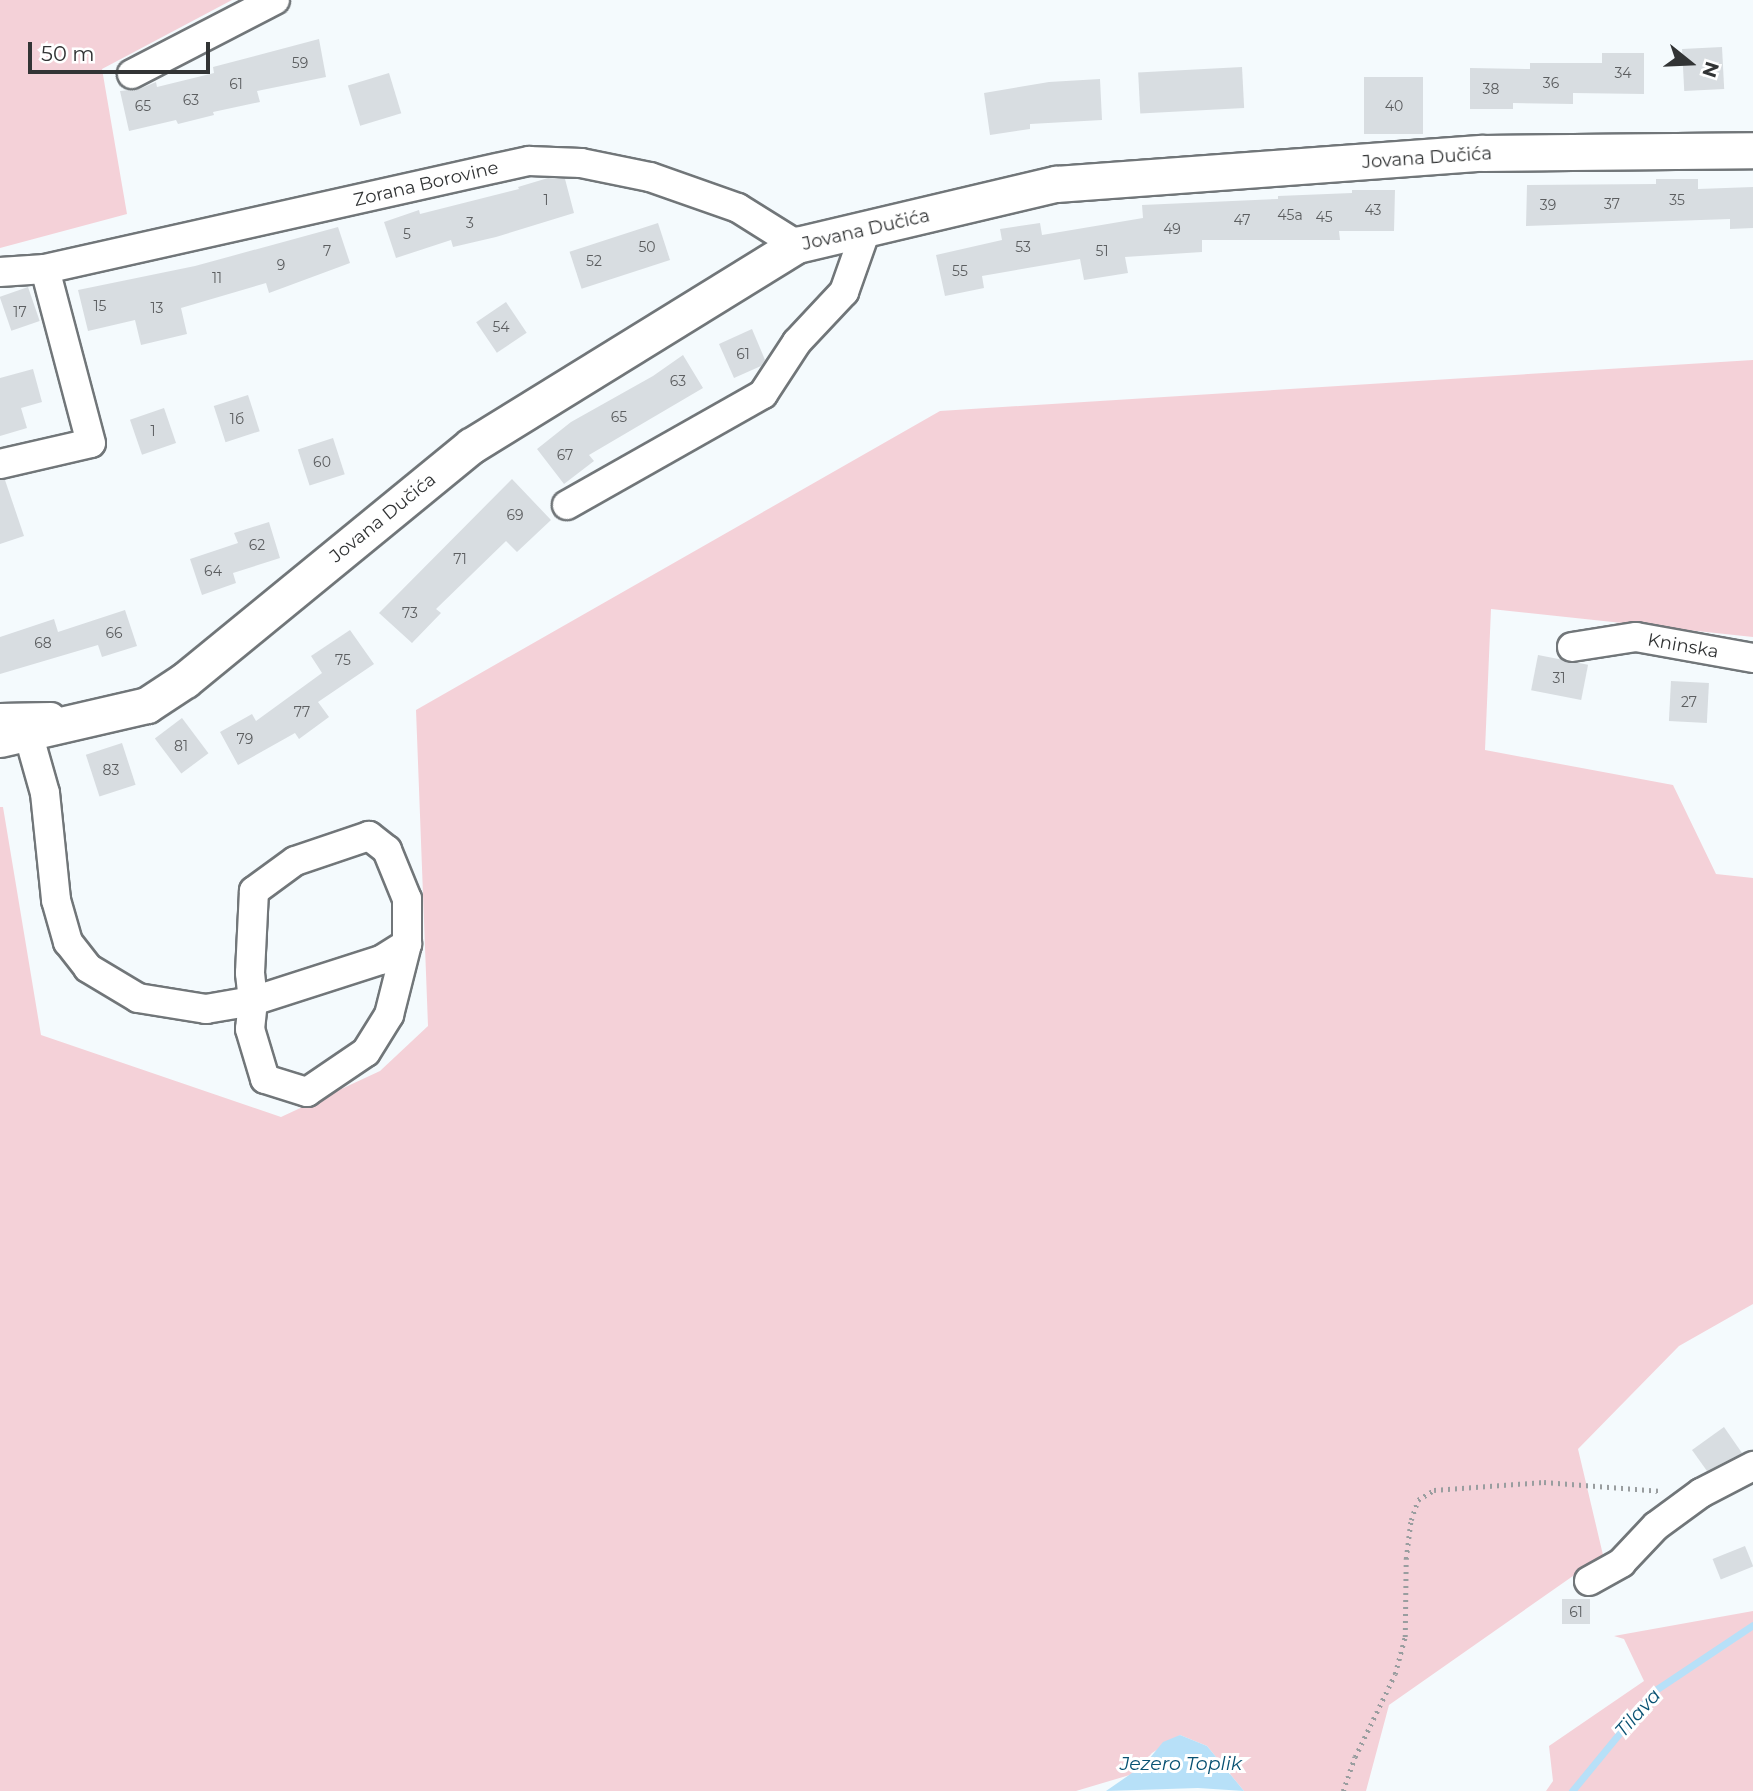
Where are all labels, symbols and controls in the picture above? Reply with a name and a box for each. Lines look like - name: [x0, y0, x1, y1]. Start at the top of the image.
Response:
- scale bar: [32, 28, 214, 72]
- north arrow: [1655, 28, 1725, 98]
- text: 50 m: [41, 41, 95, 66]
- house number: 59: [292, 55, 308, 71]
- text: N: [1697, 59, 1724, 80]
- house number: 34: [1614, 65, 1632, 81]
- house number: 36: [1543, 75, 1559, 91]
- house number: 61: [229, 76, 243, 92]
- house number: 38: [1483, 81, 1499, 97]
- house number: 63: [183, 92, 199, 108]
- house number: 65: [135, 98, 151, 114]
- house number: 40: [1385, 98, 1403, 114]
- street label: Jovana Dučića: [1361, 143, 1493, 173]
- street label: Zorana Borovine: [352, 157, 500, 211]
- house number: 1: [543, 192, 549, 208]
- house number: 35: [1669, 192, 1685, 208]
- house number: 37: [1604, 196, 1620, 212]
- house number: 39: [1540, 197, 1556, 213]
- house number: 43: [1365, 202, 1381, 218]
- street label: Jovana Dučića: [800, 205, 932, 255]
- house number: 45a: [1277, 207, 1303, 223]
- house number: 45: [1315, 209, 1333, 225]
- house number: 47: [1234, 212, 1250, 228]
- house number: 3: [466, 215, 474, 231]
- house number: 49: [1163, 221, 1181, 237]
- house number: 5: [403, 226, 411, 242]
- house number: 50: [638, 239, 656, 255]
- house number: 53: [1015, 239, 1031, 255]
- house number: 7: [323, 243, 331, 259]
- house number: 51: [1096, 243, 1108, 259]
- house number: 52: [586, 253, 602, 269]
- house number: 9: [277, 257, 285, 273]
- house number: 55: [952, 263, 968, 279]
- house number: 11: [212, 270, 222, 286]
- house number: 15: [94, 298, 106, 314]
- house number: 13: [151, 300, 163, 316]
- house number: 17: [13, 304, 27, 320]
- house number: 54: [492, 319, 510, 335]
- house number: 61: [736, 346, 750, 362]
- house number: 63: [670, 373, 686, 389]
- house number: 65: [611, 409, 627, 425]
- house number: 1б: [230, 411, 244, 427]
- house number: 1: [150, 423, 156, 439]
- house number: 67: [557, 447, 573, 463]
- house number: 60: [313, 454, 331, 470]
- street label: Jovana Dučića: [326, 469, 440, 567]
- house number: 69: [506, 507, 524, 523]
- house number: 62: [249, 537, 265, 553]
- house number: 71: [453, 551, 467, 567]
- house number: 64: [204, 563, 222, 579]
- house number: 73: [402, 605, 418, 621]
- house number: 66: [105, 625, 123, 641]
- street label: Kninska: [1646, 629, 1720, 663]
- house number: 68: [34, 635, 52, 651]
- house number: 75: [335, 652, 351, 668]
- house number: 31: [1553, 670, 1565, 686]
- house number: 27: [1681, 694, 1697, 710]
- house number: 77: [294, 704, 310, 720]
- house number: 79: [237, 731, 253, 747]
- house number: 81: [174, 738, 188, 754]
- house number: 83: [103, 762, 119, 778]
- house number: 61: [1569, 1604, 1583, 1620]
- water label: Tilava: [1610, 1684, 1666, 1742]
- water label: Jezero Toplik: [1120, 1753, 1242, 1775]

